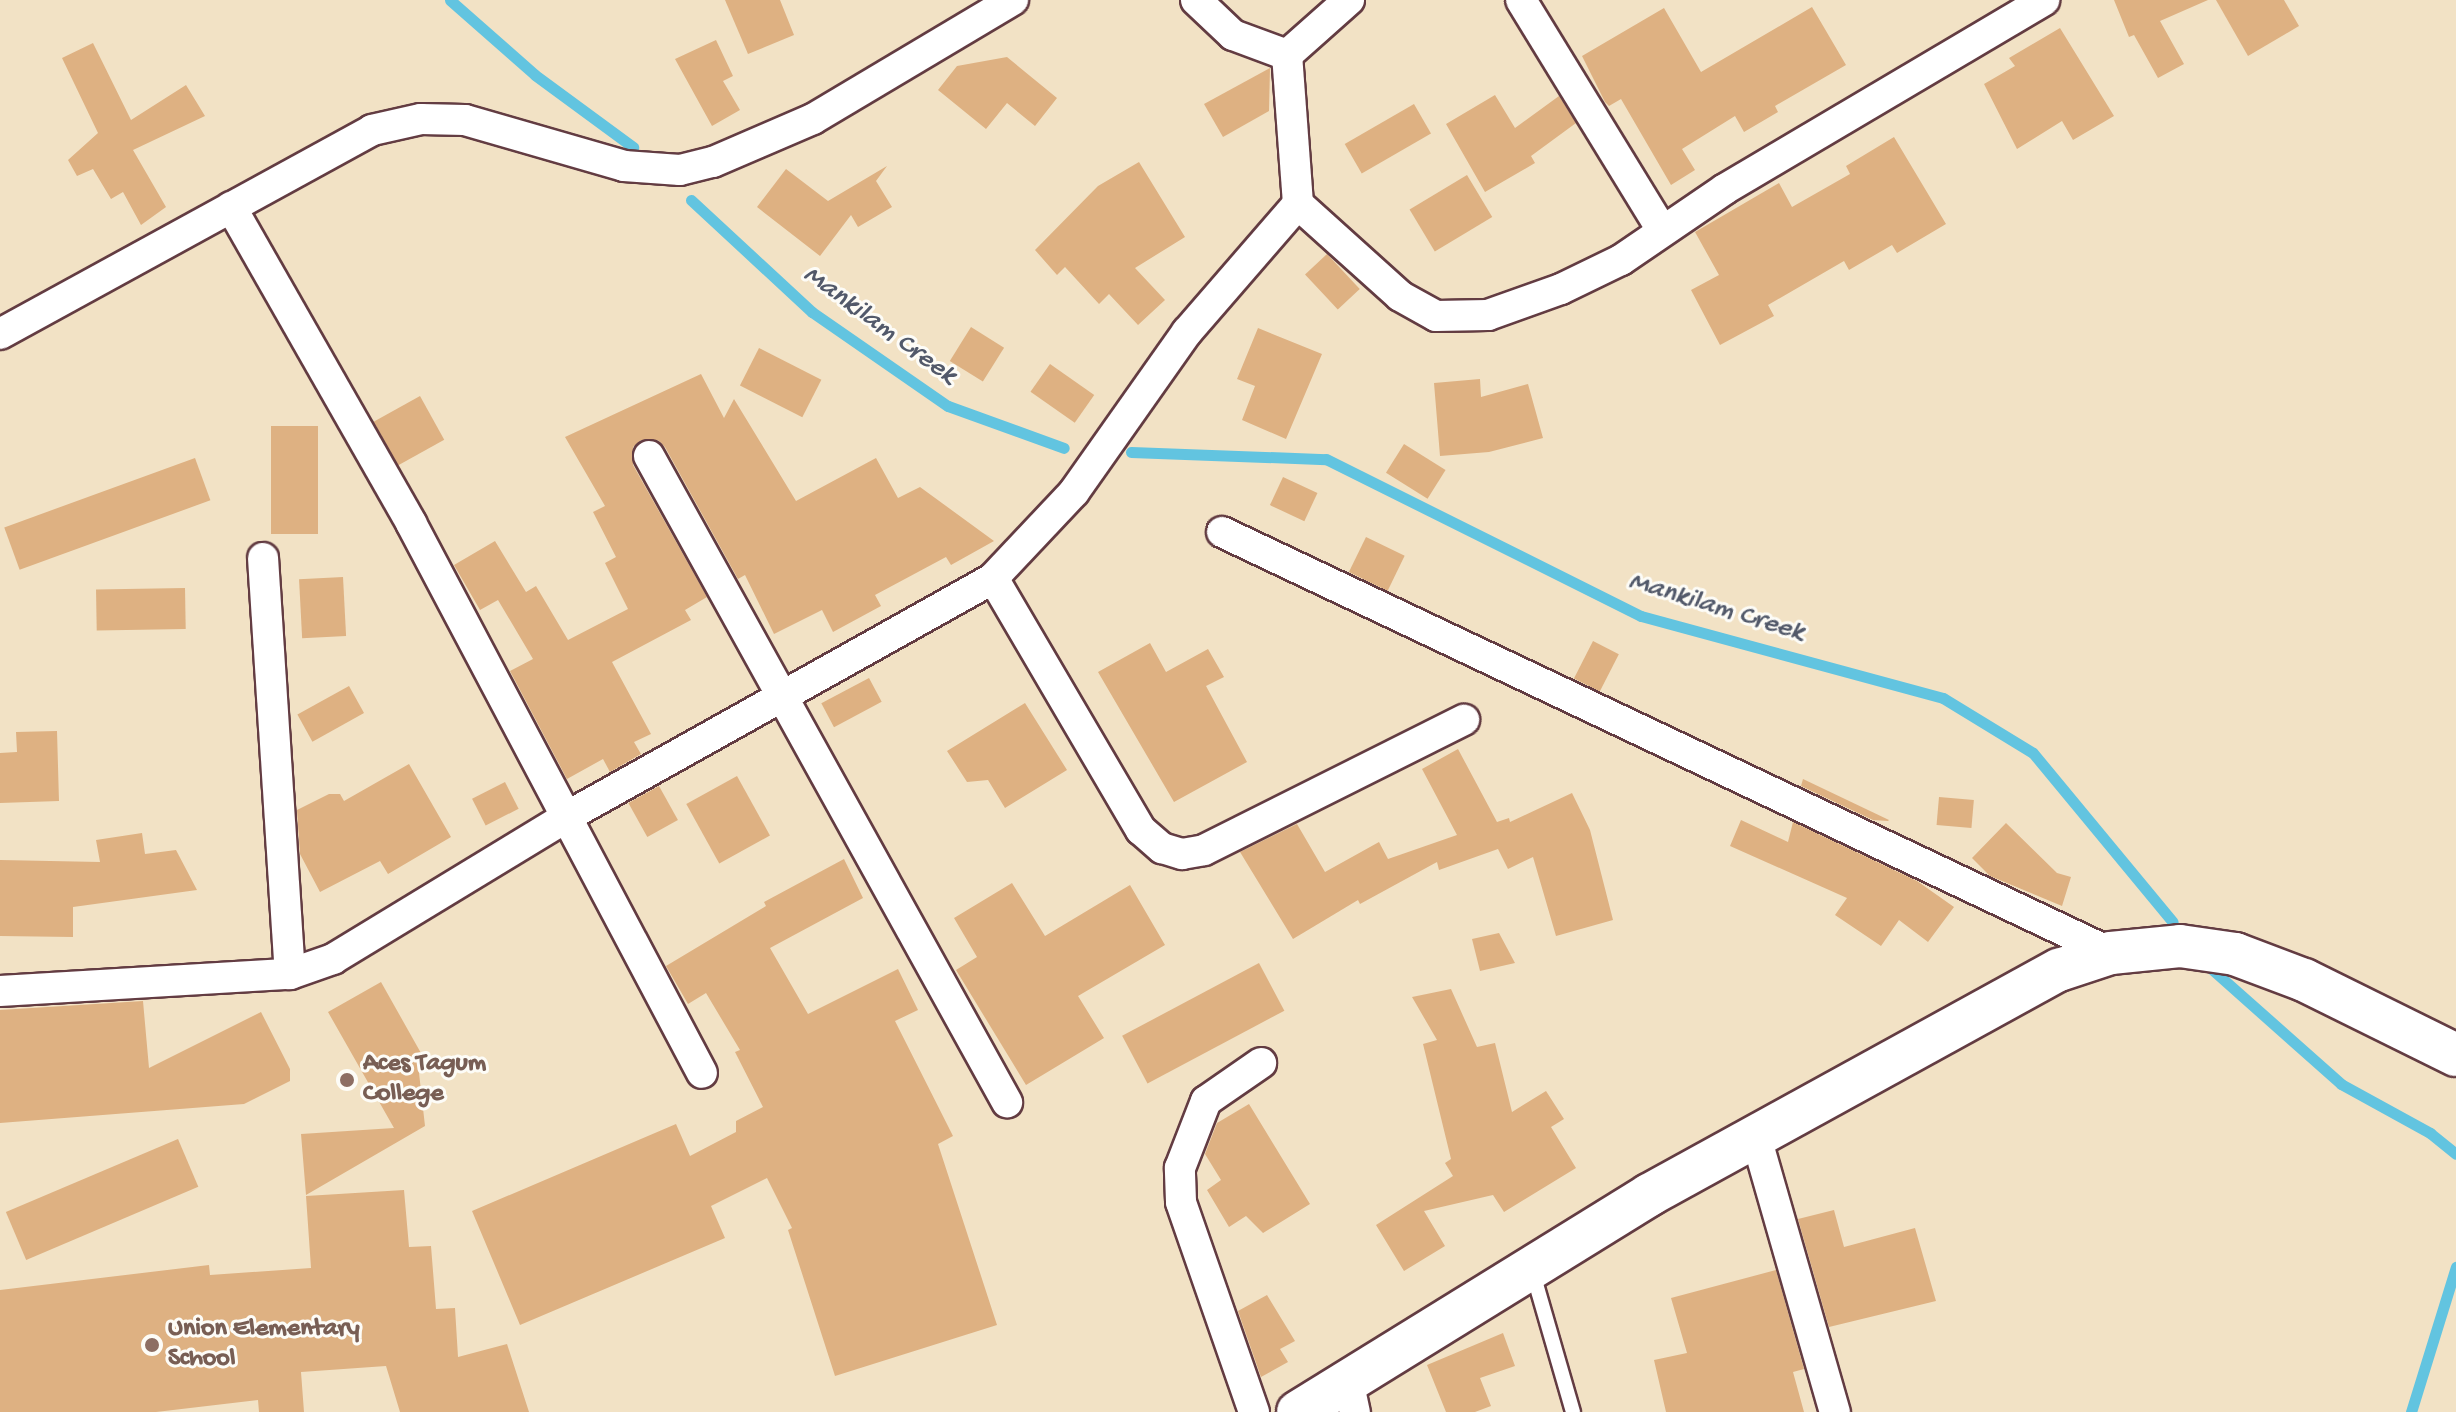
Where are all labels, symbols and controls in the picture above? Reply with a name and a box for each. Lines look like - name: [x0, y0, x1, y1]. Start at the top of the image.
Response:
- water label: Mankilam Creek: [796, 259, 962, 393]
- water label: Mankilam Creek: [1624, 565, 1808, 651]
- place label: Aces Tagum College: [363, 1049, 486, 1110]
- marker: Aces Tagum College: [338, 1071, 356, 1089]
- place label: Union Elementary School: [168, 1314, 360, 1376]
- marker: Union Elementary School: [143, 1336, 161, 1354]

